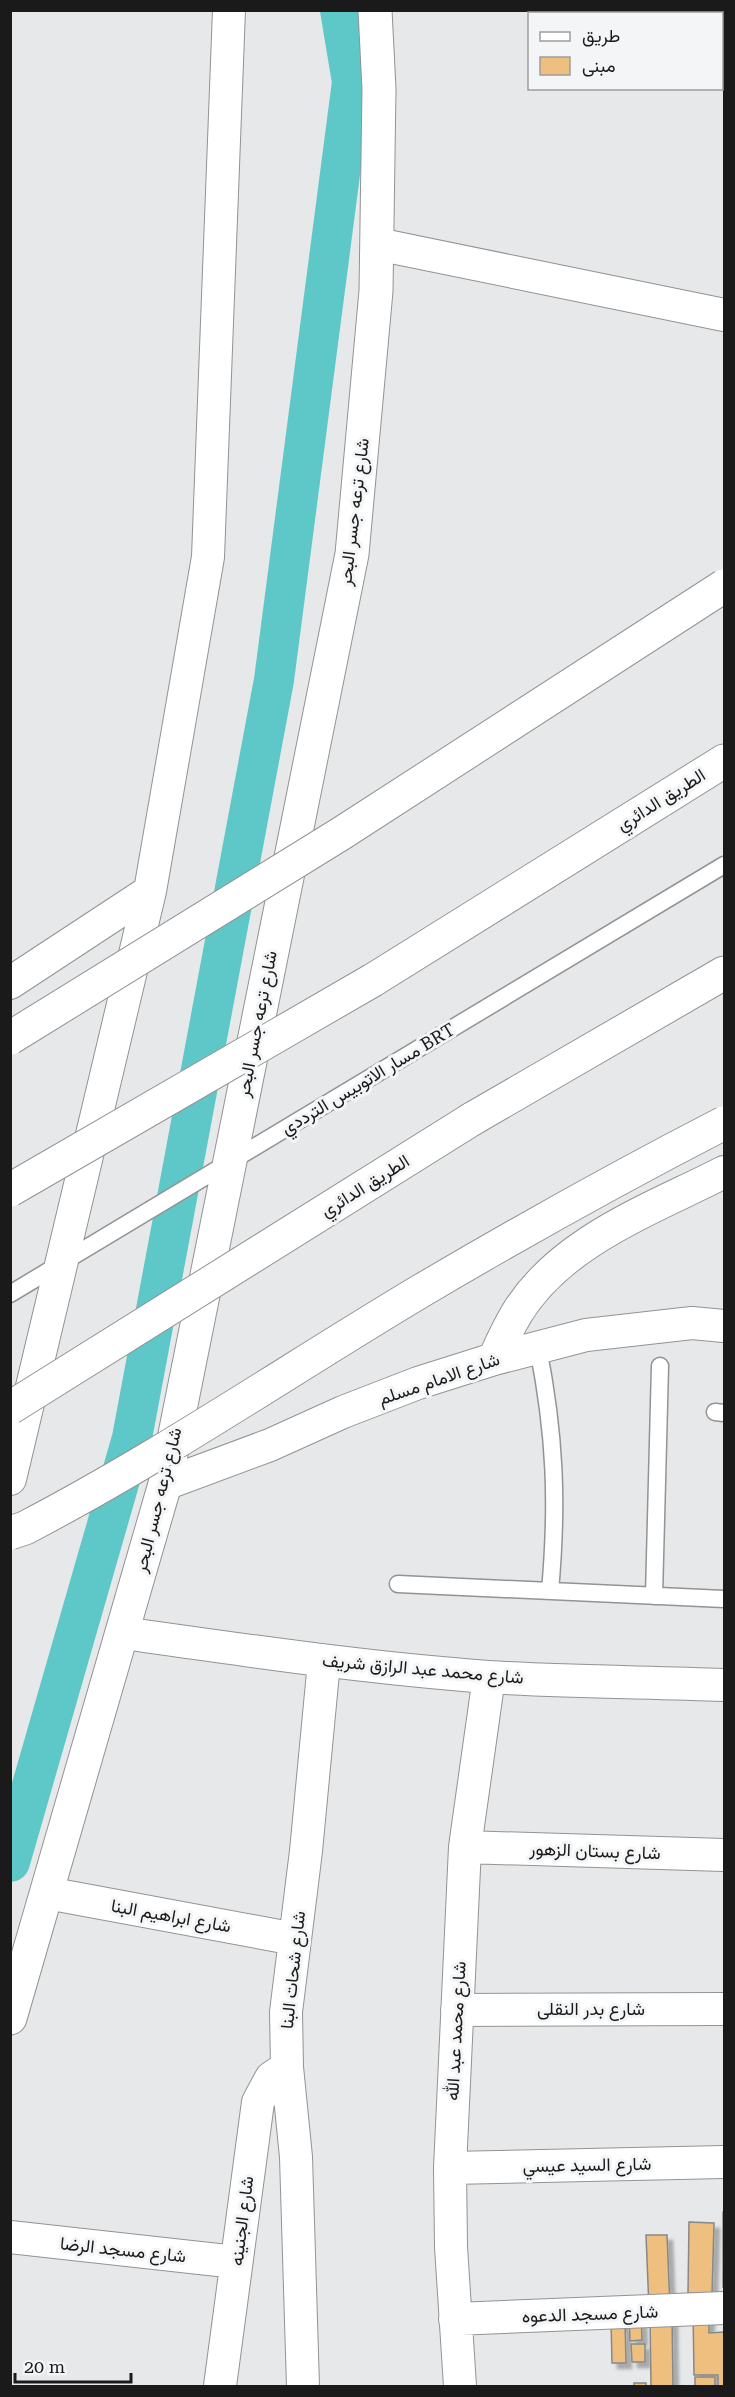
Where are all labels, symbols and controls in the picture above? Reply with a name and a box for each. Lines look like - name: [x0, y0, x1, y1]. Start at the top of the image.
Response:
- legend: [528, 12, 723, 90]
- text: طريق: [582, 25, 620, 47]
- text: مبنى: [582, 55, 616, 77]
- street label: شارع ترعه جسر البحر: [334, 437, 375, 588]
- street label: الطريق الدائري: [612, 764, 712, 839]
- street label: شارع ترعه جسر البحر: [232, 949, 283, 1100]
- street label: مسار الاتوبيس الترددي BRT: [277, 1018, 461, 1143]
- street label: الطريق الدائري: [316, 1150, 416, 1225]
- street label: شارع الامام مسلم: [376, 1348, 503, 1411]
- street label: شارع ترعه جسر البحر: [129, 1425, 188, 1576]
- street label: شارع محمد عبد الرازق شريف: [321, 1649, 525, 1690]
- street label: شارع بستان الزهور: [528, 1838, 661, 1865]
- street label: شارع ابراهيم البنا: [109, 1895, 233, 1938]
- street label: شارع شحات البنا: [276, 1910, 311, 2030]
- street label: شارع محمد عبد الله: [441, 1961, 472, 2101]
- street label: شارع بدر النقلى: [537, 1998, 645, 2021]
- street label: شارع السيد عيسي: [522, 2153, 652, 2181]
- street label: شارع الجنينه: [226, 2175, 259, 2267]
- street label: شارع مسجد الرضا: [59, 2232, 187, 2269]
- street label: شارع مسجد الدعوه: [521, 2301, 659, 2328]
- scale bar: [15, 2346, 130, 2384]
- text: 20 m: [24, 2356, 65, 2377]

